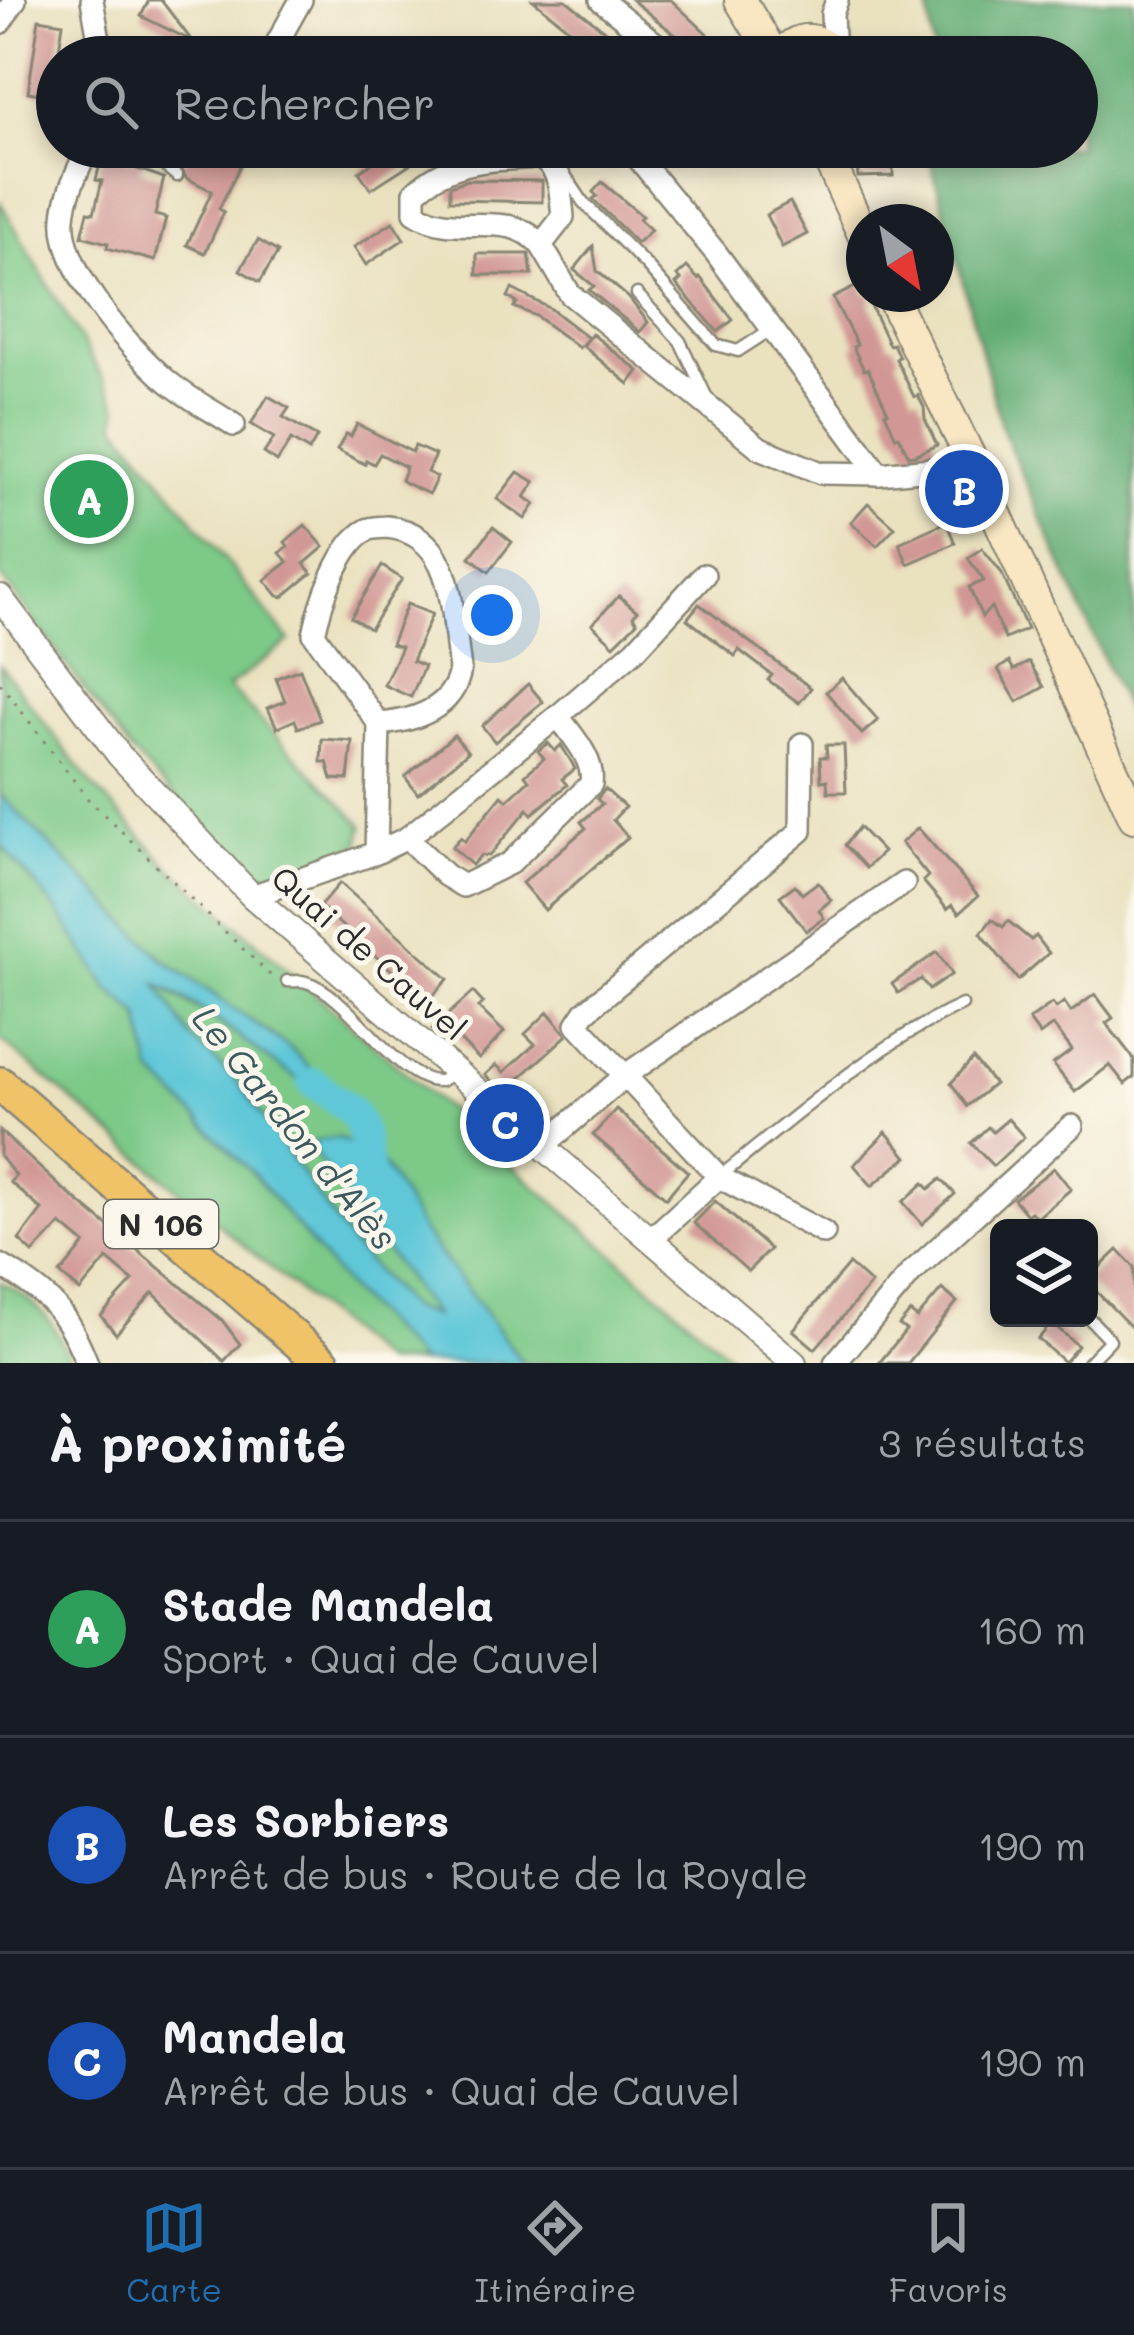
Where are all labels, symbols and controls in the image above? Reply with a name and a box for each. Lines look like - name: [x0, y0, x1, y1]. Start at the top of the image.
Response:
- search box: [36, 36, 1098, 168]
- icon: search: [78, 69, 144, 135]
- text: Rechercher: [174, 73, 435, 131]
- north arrow: [846, 204, 954, 312]
- pin: B: [925, 444, 1003, 534]
- pin: A: [50, 454, 128, 544]
- your location: [462, 585, 522, 645]
- street label: Quai de Cauvel: [263, 855, 477, 1049]
- water label: Le Gardon d'Alès: [183, 995, 409, 1259]
- pin: C: [466, 1078, 544, 1168]
- road number: N 106: [104, 1200, 218, 1248]
- map controls: [990, 1219, 1098, 1327]
- button: layers: [990, 1219, 1098, 1327]
- text: À proximité: [48, 1408, 346, 1475]
- text: 3 résultats: [879, 1416, 1086, 1467]
- text: Stade Mandela: [162, 1574, 494, 1632]
- text: A: [73, 1603, 101, 1654]
- text: 160 m: [977, 1603, 1086, 1654]
- text: Sport · Quai de Cauvel: [162, 1632, 600, 1683]
- text: Les Sorbiers: [162, 1790, 450, 1848]
- text: B: [74, 1819, 100, 1870]
- text: 190 m: [978, 1819, 1086, 1870]
- text: Arrêt de bus · Route de la Royale: [162, 1848, 808, 1899]
- text: Mandela: [162, 2006, 347, 2064]
- text: C: [73, 2035, 101, 2086]
- text: 190 m: [978, 2035, 1086, 2086]
- text: Arrêt de bus · Quai de Cauvel: [162, 2064, 740, 2115]
- tab: Carte: [126, 2195, 222, 2310]
- tab: Itinéraire: [474, 2195, 636, 2310]
- tab: Favoris: [889, 2195, 1008, 2310]

